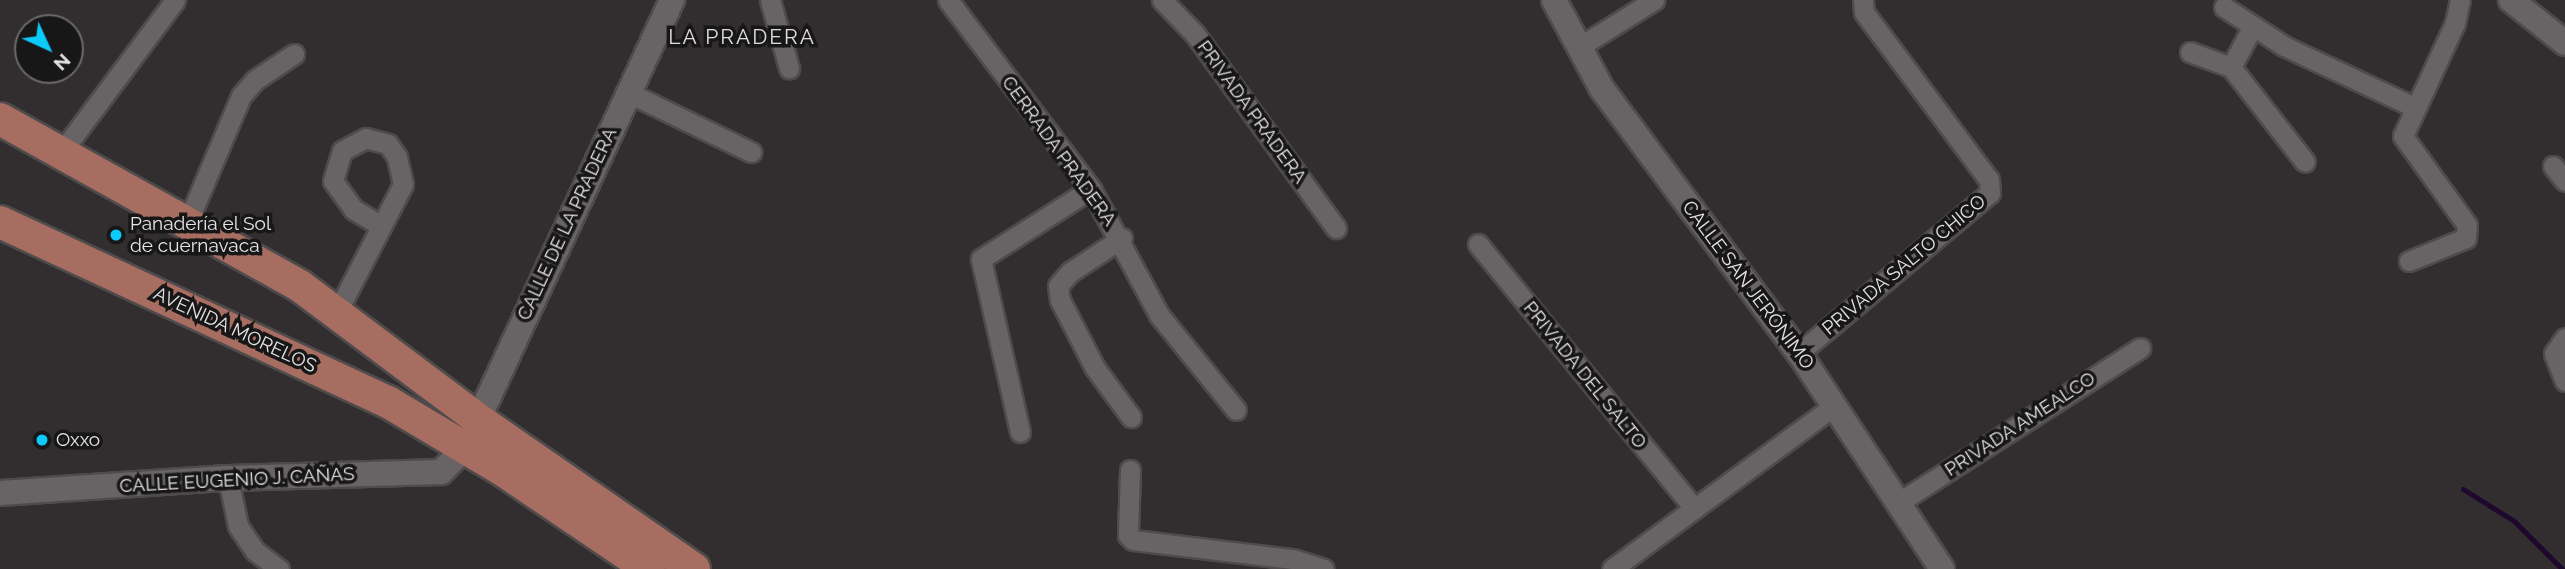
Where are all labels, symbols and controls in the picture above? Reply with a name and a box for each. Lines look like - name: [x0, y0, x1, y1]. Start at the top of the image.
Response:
- north arrow: [14, 14, 84, 84]
- district label: LA PRADERA: [669, 24, 815, 50]
- street label: PRIVADA PRADERA: [1192, 36, 1312, 188]
- text: N: [50, 50, 75, 75]
- street label: CERRADA PRADERA: [997, 71, 1121, 231]
- street label: CALLE DE LA PRADERA: [512, 124, 622, 324]
- street label: PRIVADA SALTO CHICO: [1818, 190, 1990, 340]
- street label: CALLE SAN JERÓNIMO: [1677, 196, 1819, 374]
- place label: Panadería el Sol de cuernavaca: [130, 213, 272, 257]
- marker: Panadería el Sol de cuernavaca: [108, 227, 124, 243]
- street label: AVENIDA MORELOS: [150, 282, 320, 378]
- street label: PRIVADA DEL SALTO: [1518, 296, 1652, 454]
- street label: PRIVADA AMEALCO: [1940, 367, 2100, 481]
- place label: Oxxo: [56, 429, 100, 451]
- marker: Oxxo: [34, 432, 50, 448]
- street label: CALLE EUGENIO J. CAÑAS: [119, 462, 355, 498]

